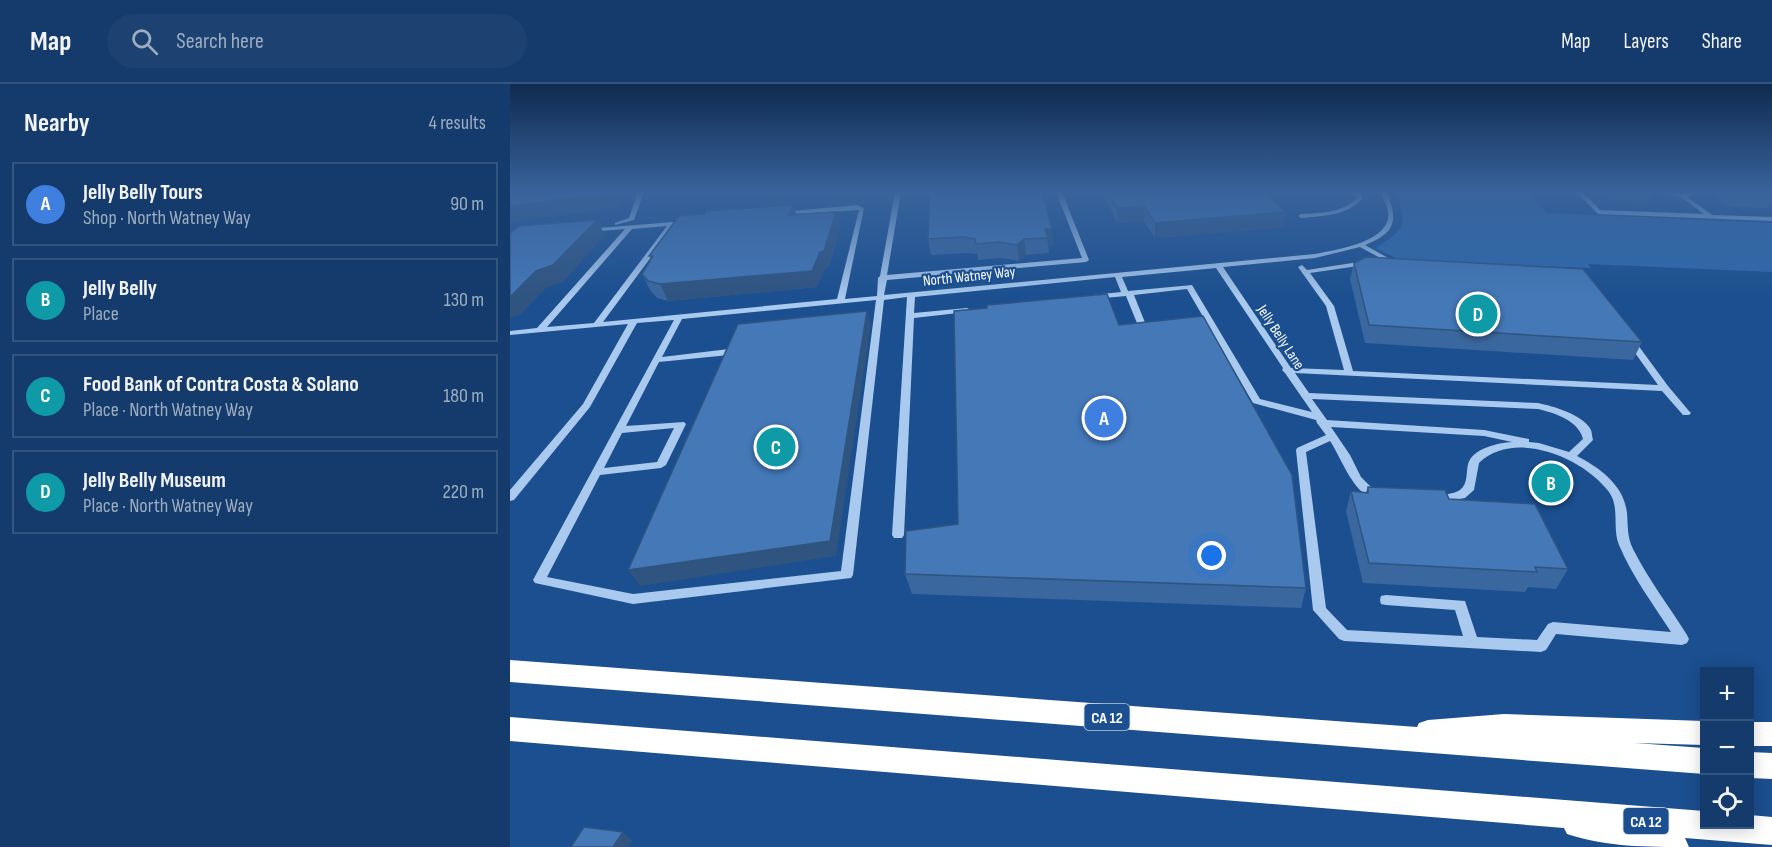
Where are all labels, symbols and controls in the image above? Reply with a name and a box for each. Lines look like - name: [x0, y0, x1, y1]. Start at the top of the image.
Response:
- search box: [107, 14, 527, 68]
- text: Map: [30, 25, 71, 58]
- icon: search: [128, 25, 161, 58]
- text: Search here: [176, 28, 264, 55]
- text: Map: [1561, 29, 1590, 54]
- text: Layers: [1623, 29, 1669, 54]
- text: Share: [1702, 29, 1742, 54]
- text: Nearby: [24, 108, 90, 139]
- text: 4 results: [429, 111, 486, 135]
- text: Jelly Belly Tours: [83, 179, 203, 206]
- text: A: [41, 192, 50, 216]
- text: 90 m: [450, 192, 484, 216]
- text: Shop · North Watney Way: [83, 206, 251, 230]
- street label: North Watney Way: [922, 262, 1016, 291]
- text: Jelly Belly: [83, 275, 157, 302]
- text: B: [41, 288, 50, 312]
- text: 130 m: [444, 288, 484, 312]
- pin: D: [1458, 292, 1498, 336]
- street label: Jelly Belly Lane: [1252, 301, 1308, 373]
- text: Place: [83, 302, 119, 326]
- text: Food Bank of Contra Costa & Solano: [83, 371, 359, 398]
- text: C: [40, 384, 51, 408]
- text: 180 m: [443, 384, 484, 408]
- pin: A: [1084, 396, 1124, 440]
- text: Place · North Watney Way: [83, 398, 253, 422]
- pin: C: [756, 424, 796, 470]
- pin: B: [1532, 460, 1570, 506]
- text: Jelly Belly Museum: [83, 467, 226, 494]
- text: D: [40, 480, 51, 504]
- text: 220 m: [443, 480, 484, 504]
- text: Place · North Watney Way: [83, 494, 253, 518]
- your location: [1197, 541, 1226, 570]
- map controls: [1700, 667, 1754, 829]
- button: +: [1700, 667, 1754, 721]
- road number: CA 12: [1084, 704, 1130, 730]
- button: −: [1700, 721, 1754, 775]
- button: locate: [1700, 775, 1754, 829]
- road number: CA 12: [1624, 808, 1668, 834]

